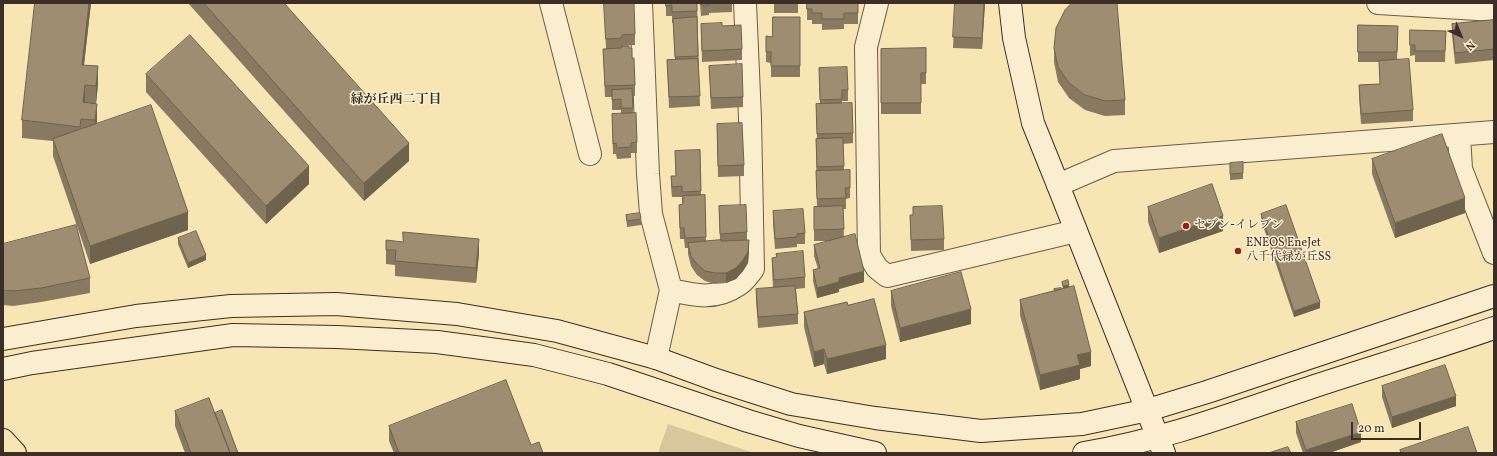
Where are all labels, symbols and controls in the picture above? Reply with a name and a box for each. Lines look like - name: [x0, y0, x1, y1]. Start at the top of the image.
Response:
- north arrow: [1441, 16, 1481, 56]
- text: N: [1462, 37, 1478, 53]
- district label: 緑が丘西二丁目: [351, 93, 441, 109]
- place label: セブン-イレブン: [1194, 219, 1283, 233]
- marker: セブン-イレブン: [1181, 221, 1191, 231]
- place label: ENEOS EneJet 八千代緑が丘SS: [1246, 237, 1331, 265]
- marker: ENEOS EneJet 八千代緑が丘SS: [1233, 246, 1243, 256]
- scale bar: [1353, 414, 1423, 440]
- text: 20 m: [1358, 421, 1385, 437]

